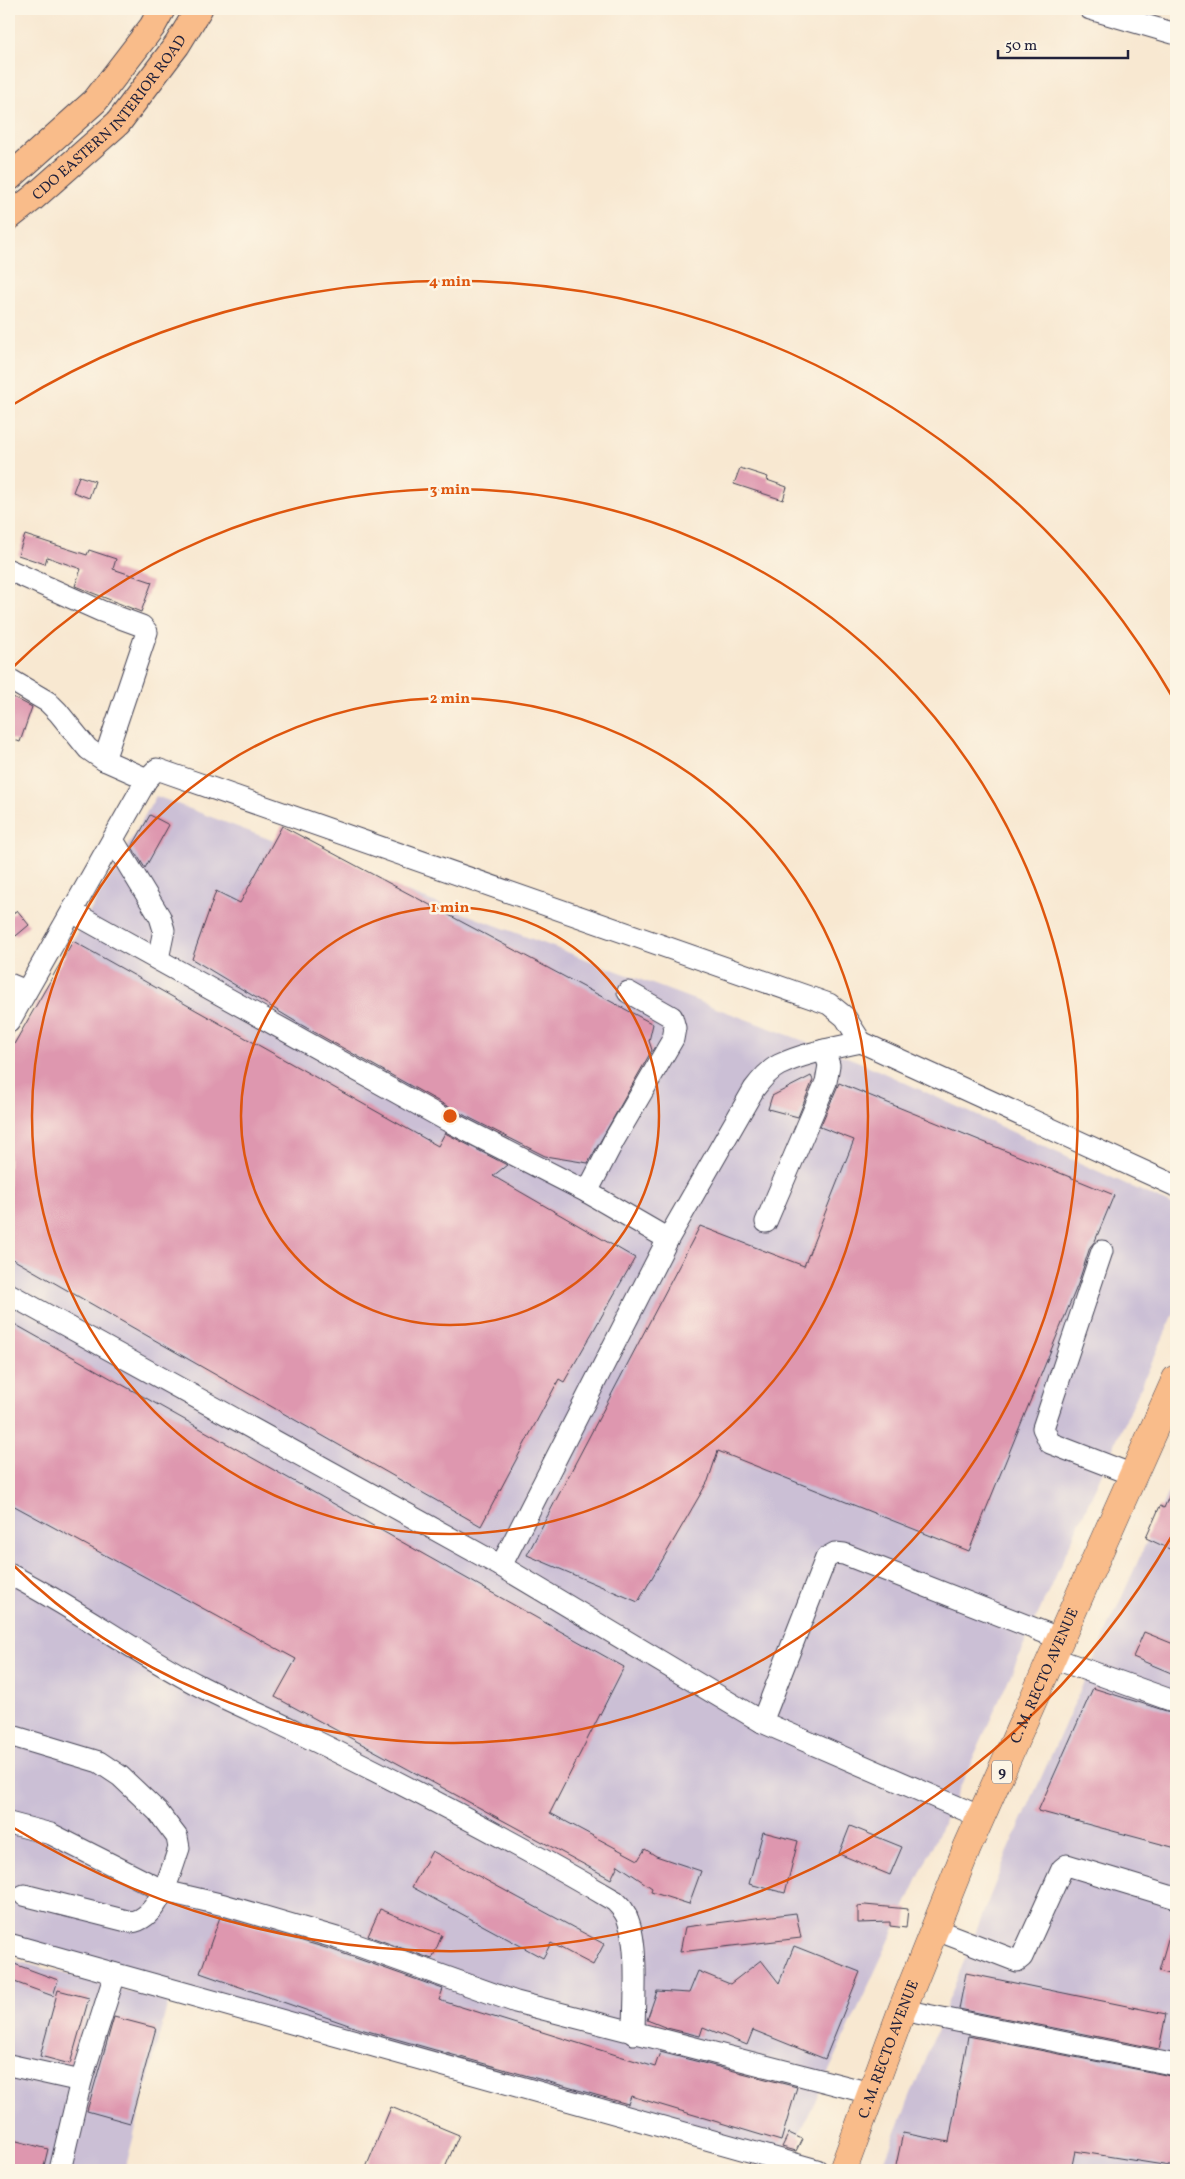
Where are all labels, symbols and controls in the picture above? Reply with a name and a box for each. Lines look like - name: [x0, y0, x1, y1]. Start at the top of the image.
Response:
- scale bar: [998, 28, 1128, 60]
- street label: CDO EASTERN INTERIOR ROAD: [28, 32, 193, 206]
- text: 50 m: [1005, 36, 1037, 57]
- text: 4 min: [429, 272, 471, 293]
- text: 3 min: [430, 480, 470, 501]
- text: 2 min: [430, 689, 470, 710]
- text: 1 min: [431, 898, 469, 919]
- centre of rings: [441, 1107, 459, 1125]
- street label: C. M. RECTO AVENUE: [1006, 1605, 1085, 1747]
- road number: 9: [992, 1760, 1012, 1784]
- street label: C. M. RECTO AVENUE: [854, 1977, 925, 2122]

